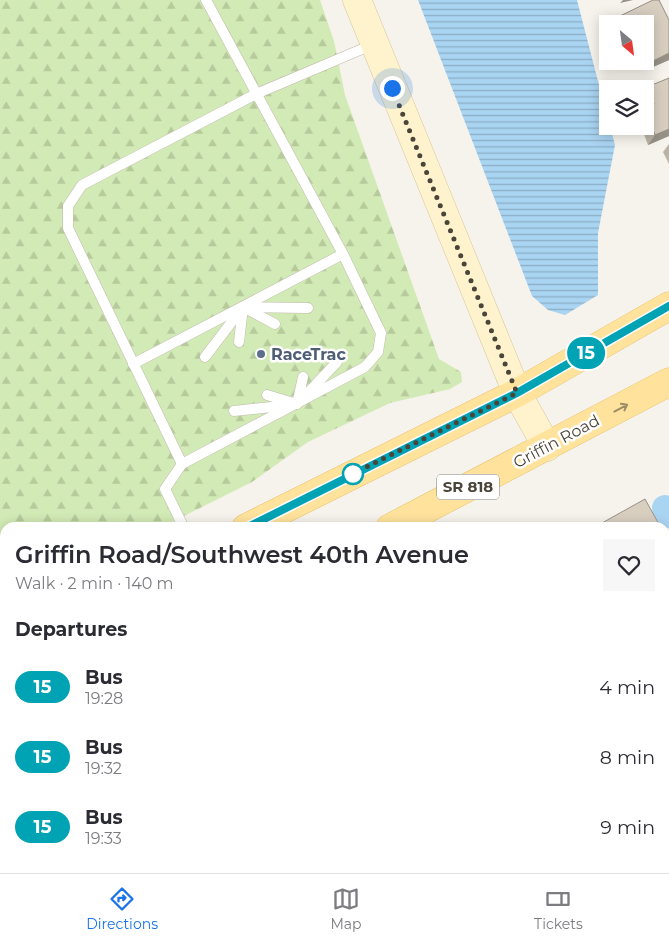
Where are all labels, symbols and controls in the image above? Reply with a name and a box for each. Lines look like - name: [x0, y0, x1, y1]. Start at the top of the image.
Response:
- north arrow: [599, 15, 654, 70]
- map controls: [599, 15, 654, 135]
- your location: [380, 76, 405, 101]
- button: layers: [599, 80, 654, 135]
- line badge: 15: [564, 337, 608, 369]
- text: 15: [577, 342, 595, 364]
- place label: RaceTrac: [271, 345, 346, 364]
- marker: RaceTrac: [255, 348, 267, 360]
- one-way arrow: [613, 402, 627, 412]
- street label: Griffin Road: [510, 411, 603, 472]
- unlabelled marker: [342, 463, 364, 485]
- road number: SR 818: [437, 474, 499, 500]
- button: heart: [603, 539, 655, 591]
- text: Griffin Road/Southwest 40th Avenue: [15, 540, 469, 569]
- text: Walk · 2 min · 140 m: [15, 574, 174, 593]
- text: Departures: [15, 618, 127, 641]
- text: Bus: [85, 666, 123, 689]
- text: 15: [34, 676, 51, 698]
- text: 4 min: [599, 676, 655, 699]
- text: 19:28: [85, 689, 123, 708]
- text: Bus: [85, 736, 123, 759]
- text: 15: [34, 746, 51, 768]
- text: 8 min: [600, 746, 655, 769]
- text: 19:32: [85, 759, 122, 778]
- text: Bus: [85, 806, 123, 829]
- text: 15: [34, 816, 51, 838]
- text: 9 min: [600, 816, 655, 839]
- text: 19:33: [85, 829, 122, 848]
- tab: Directions: [86, 885, 158, 933]
- tab: Map: [330, 885, 362, 933]
- tab: Tickets: [534, 885, 583, 933]

